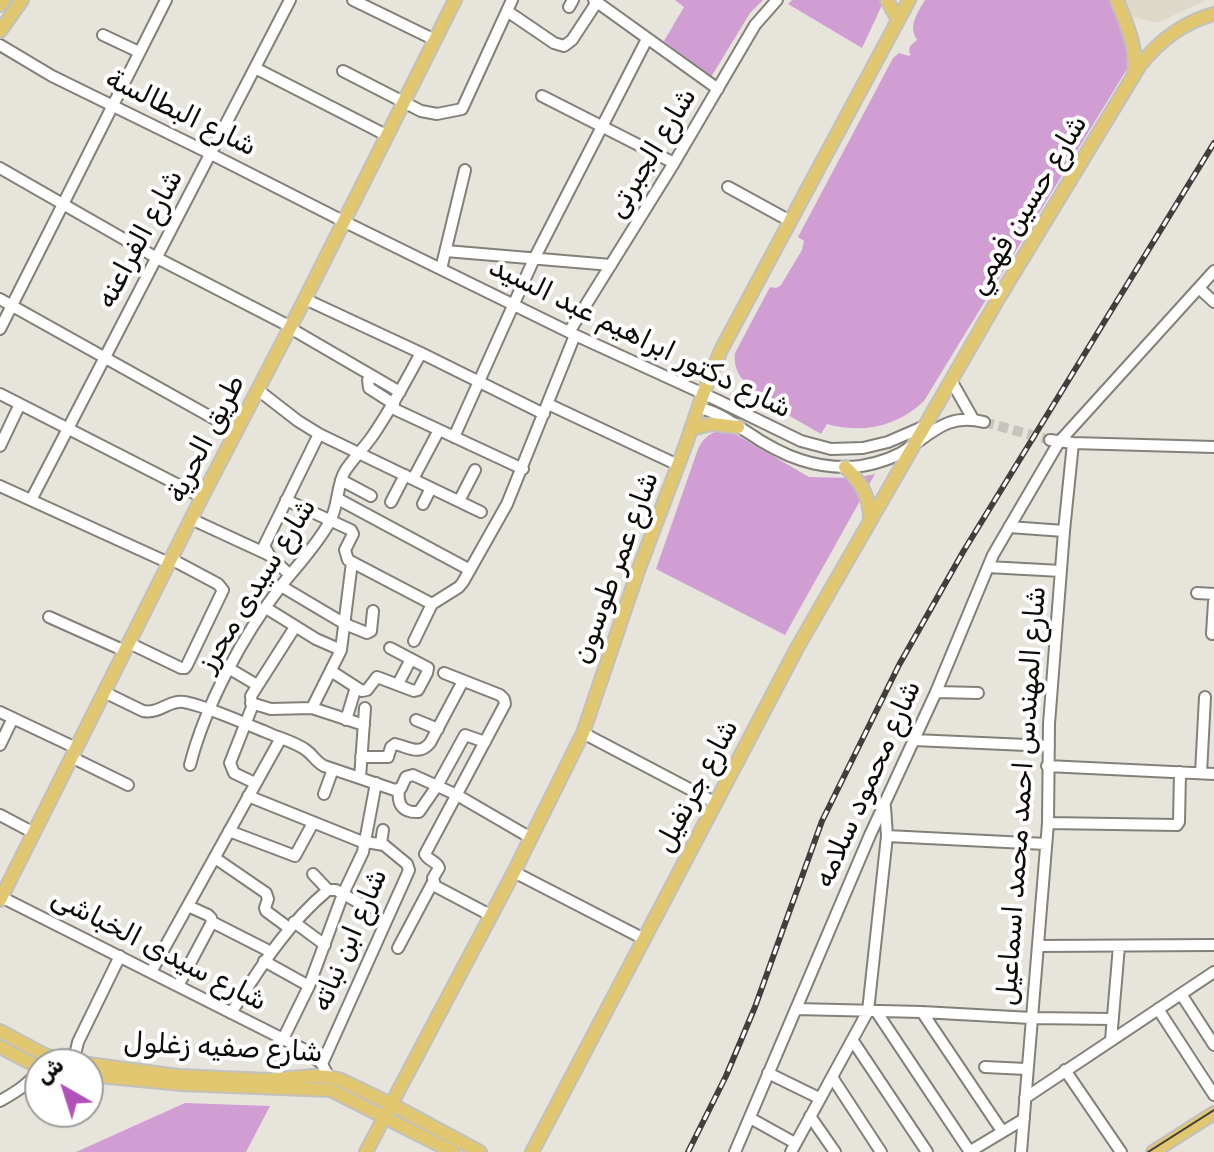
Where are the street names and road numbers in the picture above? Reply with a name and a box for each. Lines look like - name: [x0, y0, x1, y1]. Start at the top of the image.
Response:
- street label: شارع البطالسة: [100, 62, 262, 164]
- street label: شارع الجبرتى: [600, 82, 704, 224]
- street label: شارع حسين فهمي: [961, 109, 1095, 301]
- street label: شارع الفراعنه: [89, 164, 191, 314]
- street label: شارع دكتور ابراهيم عبد السيد: [483, 250, 797, 426]
- street label: طريق الحرية: [159, 369, 253, 509]
- street label: شارع عمر طوسون: [566, 467, 666, 669]
- street label: شارع سيدى محرز: [190, 492, 324, 678]
- street label: شارع المهندس احمد محمد اسماعيل: [991, 585, 1053, 1007]
- street label: شارع محمود سلامه: [807, 675, 929, 893]
- street label: شارع جرنفيل: [648, 714, 746, 858]
- street label: شارع ابن نباته: [305, 864, 395, 1016]
- street label: شارع سيدى الخباشى: [46, 881, 272, 1019]
- street label: شارع صفيه زغلول: [123, 1026, 323, 1070]

